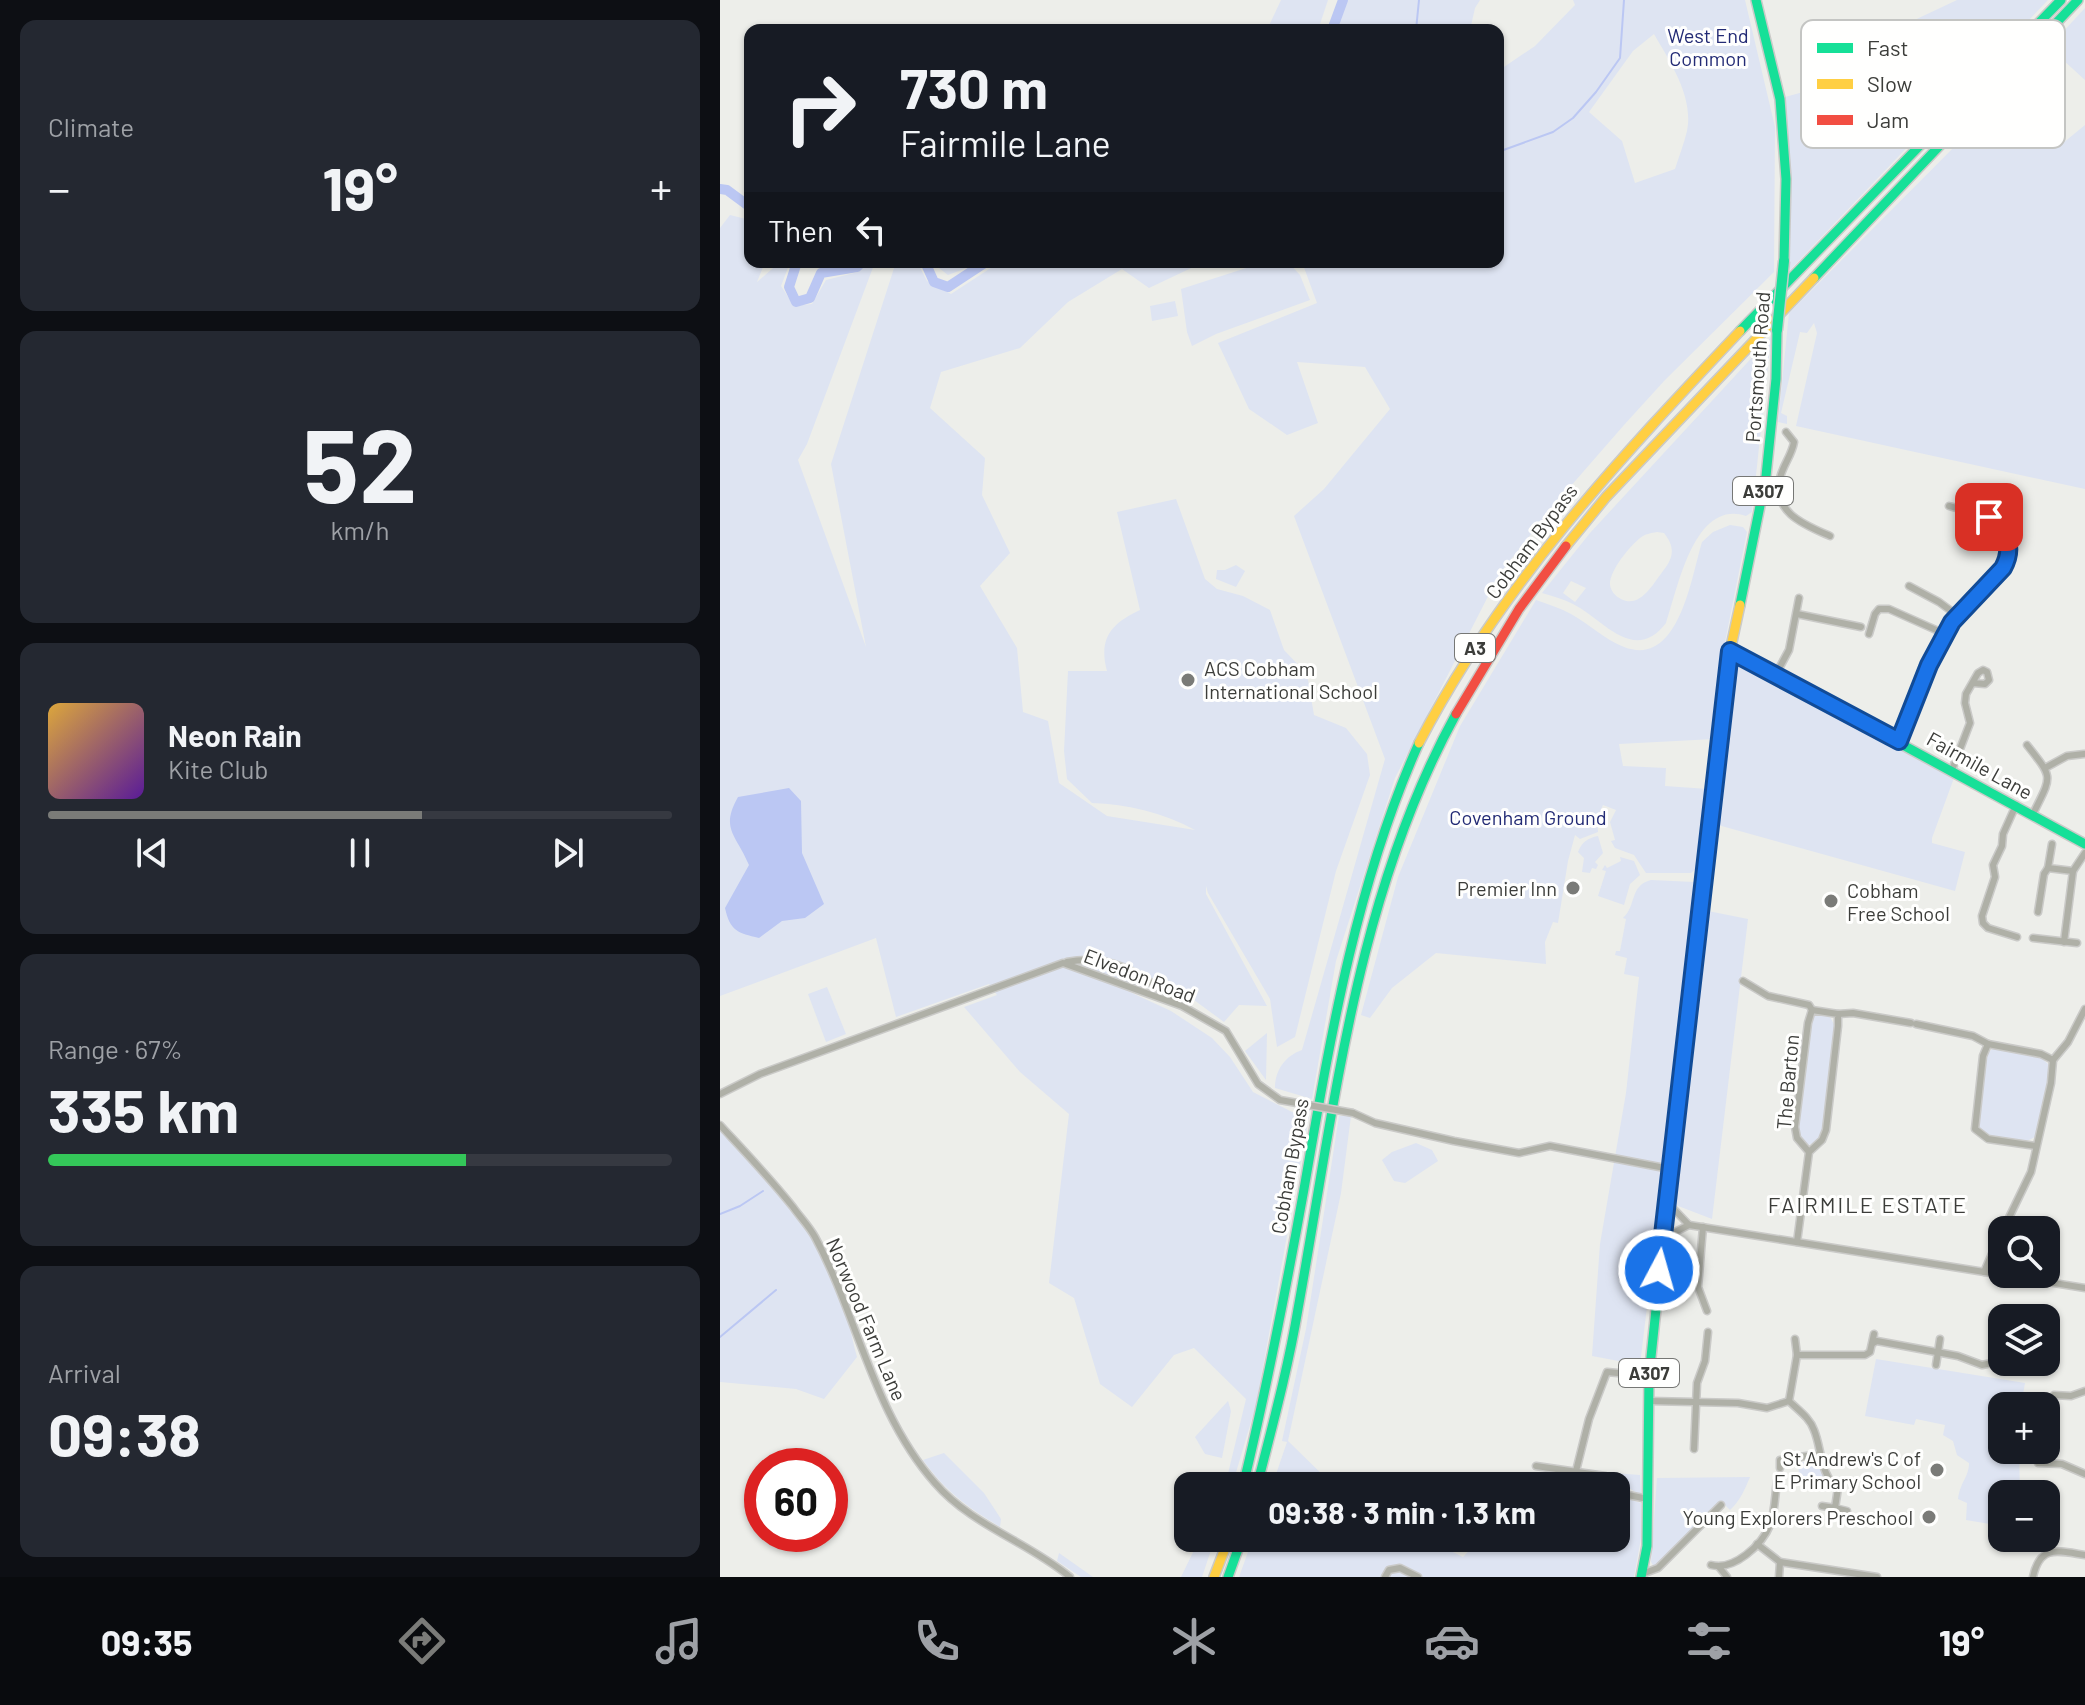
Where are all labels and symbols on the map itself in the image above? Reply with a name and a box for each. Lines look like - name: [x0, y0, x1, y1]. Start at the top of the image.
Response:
- legend: [1801, 20, 2065, 148]
- park label: West End Common: [1667, 23, 1749, 70]
- text: Fast: [1867, 34, 1909, 60]
- text: Slow: [1867, 70, 1912, 96]
- text: Jam: [1867, 106, 1909, 132]
- street label: Portsmouth Road: [1740, 291, 1774, 443]
- road number: A307: [1733, 477, 1793, 505]
- street label: Cobham Bypass: [1480, 479, 1582, 603]
- pin: [1955, 483, 2023, 551]
- road number: A3: [1455, 634, 1495, 662]
- place label: ACS Cobham International School: [1204, 656, 1378, 703]
- marker: ACS Cobham International School: [1179, 671, 1197, 689]
- street label: Fairmile Lane: [1923, 726, 2037, 804]
- park label: Covenham Ground: [1449, 805, 1607, 829]
- place label: Premier Inn: [1457, 876, 1557, 900]
- place label: Cobham Free School: [1847, 878, 1950, 925]
- marker: Premier Inn: [1564, 879, 1582, 897]
- marker: Cobham Free School: [1822, 892, 1840, 910]
- street label: Elvedon Road: [1081, 943, 1199, 1007]
- street label: The Barton: [1771, 1033, 1803, 1131]
- street label: Cobham Bypass: [1265, 1096, 1313, 1236]
- district label: FAIRMILE ESTATE: [1768, 1191, 1968, 1217]
- position arrow: [1617, 1228, 1701, 1312]
- street label: Norwood Farm Lane: [822, 1234, 912, 1404]
- road number: A307: [1619, 1359, 1679, 1387]
- place label: St Andrew's C of E Primary School: [1774, 1446, 1921, 1493]
- speed limit sign: 60: [744, 1448, 848, 1552]
- marker: St Andrew's C of E Primary School: [1928, 1461, 1946, 1479]
- place label: Young Explorers Preschool: [1682, 1505, 1913, 1529]
- marker: Young Explorers Preschool: [1920, 1508, 1938, 1526]

